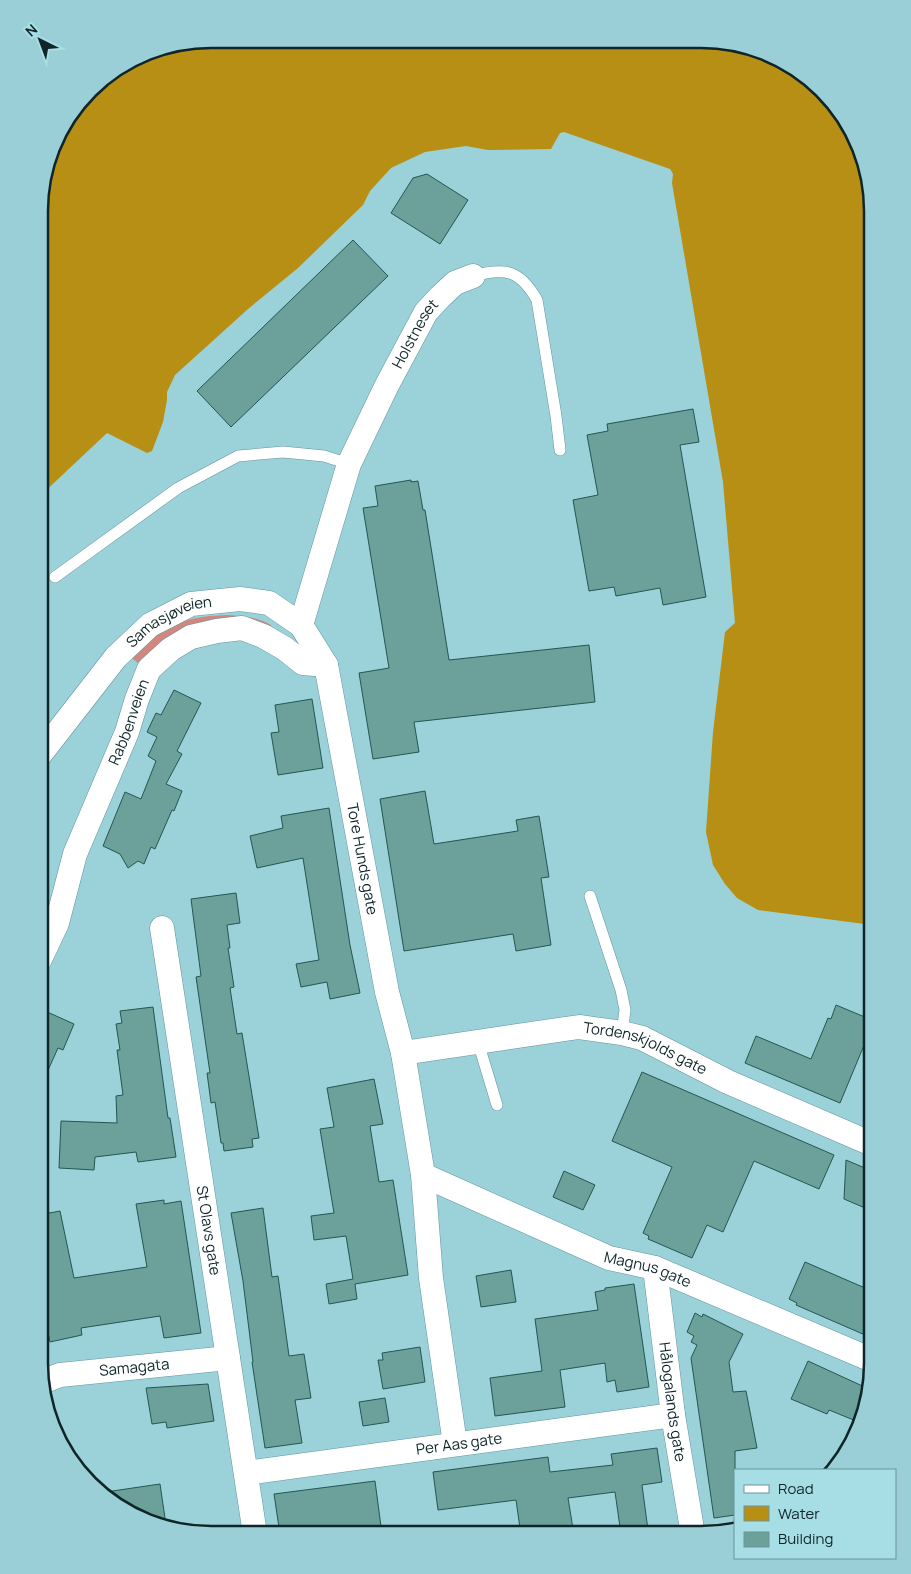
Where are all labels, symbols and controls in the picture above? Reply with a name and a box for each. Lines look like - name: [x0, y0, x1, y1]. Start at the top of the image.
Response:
- north arrow: [15, 15, 65, 65]
- text: N: [21, 20, 41, 40]
- street label: Holstneset: [387, 294, 443, 372]
- street label: Samasjøveien: [121, 591, 213, 652]
- street label: Rabbenveien: [103, 676, 154, 768]
- street label: Tore Hunds gate: [342, 801, 383, 917]
- street label: Tordenskjolds gate: [582, 1017, 711, 1080]
- street label: St Olavs gate: [192, 1184, 226, 1277]
- street label: Magnus gate: [602, 1246, 695, 1292]
- street label: Hålogalands gate: [654, 1341, 692, 1463]
- street label: Samagata: [98, 1353, 170, 1381]
- street label: Per Aas gate: [415, 1427, 504, 1460]
- legend: [734, 1469, 896, 1559]
- text: Road: [778, 1478, 814, 1499]
- text: Water: [778, 1503, 820, 1524]
- text: Building: [778, 1528, 833, 1549]

